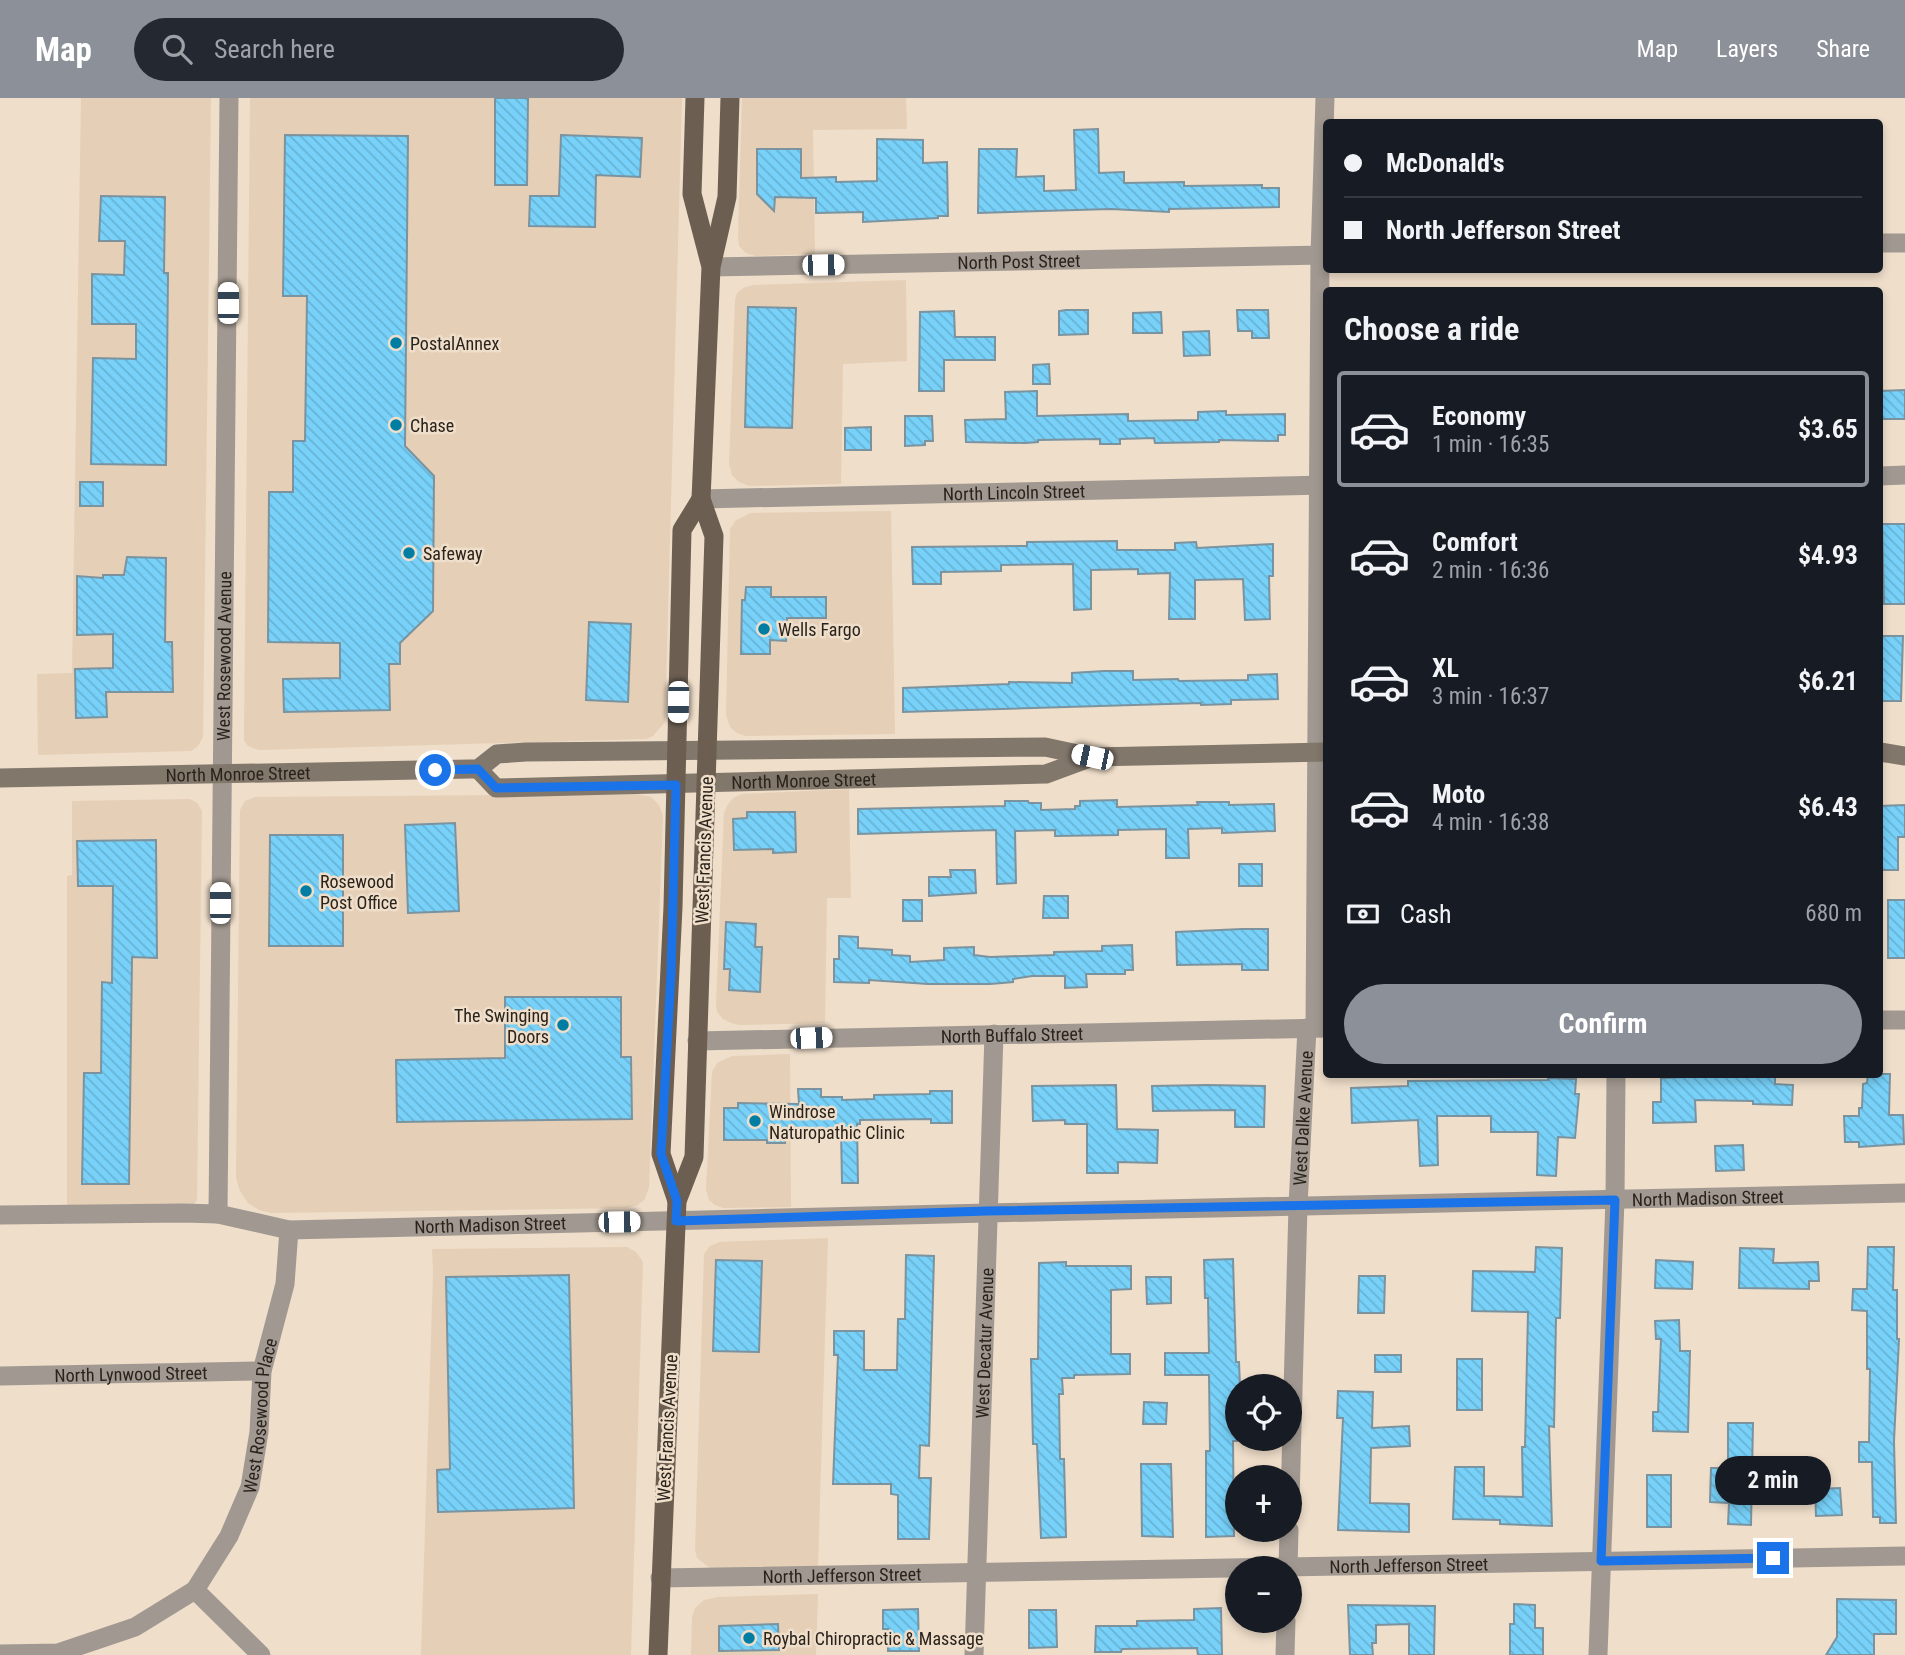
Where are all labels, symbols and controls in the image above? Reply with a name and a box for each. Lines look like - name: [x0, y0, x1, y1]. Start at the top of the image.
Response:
- search box: [134, 18, 624, 81]
- text: Map: [35, 30, 92, 69]
- icon: search: [158, 30, 196, 68]
- text: Search here: [214, 34, 335, 64]
- text: Map: [1637, 35, 1678, 63]
- text: Layers: [1716, 35, 1778, 63]
- text: Share: [1816, 35, 1870, 63]
- text: McDonald's: [1386, 148, 1505, 178]
- text: North Jefferson Street: [1386, 215, 1621, 245]
- street label: North Post Street: [957, 249, 1081, 273]
- car: [802, 254, 845, 276]
- car: [218, 282, 239, 324]
- text: Choose a ride: [1344, 310, 1519, 348]
- place label: PostalAnnex: [410, 333, 499, 354]
- marker: PostalAnnex: [388, 335, 404, 351]
- icon: car: [1348, 398, 1411, 461]
- text: Economy: [1432, 401, 1526, 431]
- text: $3.65: [1798, 414, 1858, 444]
- place label: Chase: [410, 415, 454, 436]
- marker: Chase: [388, 417, 404, 433]
- text: 1 min · 16:35: [1432, 431, 1549, 458]
- street label: North Lincoln Street: [943, 480, 1085, 504]
- icon: car: [1348, 524, 1411, 587]
- text: Comfort: [1432, 527, 1518, 557]
- text: $4.93: [1798, 540, 1858, 570]
- place label: Safeway: [423, 543, 483, 564]
- marker: Safeway: [401, 545, 417, 561]
- text: 2 min · 16:36: [1432, 557, 1549, 584]
- street label: West Rosewood Avenue: [212, 571, 235, 741]
- place label: Wells Fargo: [778, 619, 861, 640]
- marker: Wells Fargo: [756, 621, 772, 637]
- icon: car: [1348, 650, 1411, 713]
- text: XL: [1432, 653, 1459, 683]
- text: $6.21: [1798, 666, 1858, 696]
- car: [668, 681, 689, 723]
- text: 3 min · 16:37: [1432, 683, 1549, 710]
- car: [1070, 742, 1115, 772]
- route start: [419, 754, 451, 786]
- street label: North Monroe Street: [165, 762, 311, 785]
- street label: North Monroe Street: [731, 768, 876, 793]
- street label: West Francis Avenue: [691, 776, 717, 924]
- icon: car: [1348, 776, 1411, 839]
- text: Moto: [1432, 779, 1485, 809]
- text: $6.43: [1798, 792, 1858, 822]
- text: 4 min · 16:38: [1432, 809, 1549, 836]
- place label: Rosewood Post Office: [320, 871, 398, 913]
- car: [210, 882, 231, 924]
- marker: Rosewood Post Office: [298, 883, 314, 899]
- icon: cash: [1344, 895, 1382, 933]
- text: Cash: [1400, 899, 1452, 929]
- text: 680 m: [1805, 900, 1862, 927]
- button: Confirm: [1344, 984, 1862, 1064]
- place label: The Swinging Doors: [454, 1005, 549, 1047]
- marker: The Swinging Doors: [555, 1017, 571, 1033]
- street label: North Buffalo Street: [941, 1023, 1083, 1046]
- car: [790, 1027, 833, 1049]
- street label: West Dalke Avenue: [1289, 1050, 1316, 1186]
- place label: Windrose Naturopathic Clinic: [769, 1101, 905, 1143]
- marker: Windrose Naturopathic Clinic: [747, 1113, 763, 1129]
- street label: North Madison Street: [1632, 1185, 1784, 1210]
- car: [598, 1211, 641, 1233]
- street label: North Madison Street: [414, 1212, 566, 1237]
- street label: West Decatur Avenue: [971, 1267, 997, 1419]
- street label: West Rosewood Place: [239, 1336, 281, 1495]
- street label: West Francis Avenue: [653, 1354, 681, 1502]
- street label: North Lynwood Street: [54, 1362, 208, 1385]
- map controls: [1225, 1374, 1302, 1633]
- button: locate: [1225, 1374, 1302, 1451]
- callout: 2 min: [1715, 1456, 1831, 1506]
- button: +: [1225, 1465, 1302, 1542]
- text: 2 min: [1747, 1467, 1799, 1494]
- route end: [1757, 1542, 1789, 1574]
- street label: North Jefferson Street: [1329, 1553, 1489, 1577]
- button: −: [1225, 1556, 1302, 1633]
- street label: North Jefferson Street: [762, 1563, 922, 1587]
- place label: Roybal Chiropractic & Massage: [763, 1628, 983, 1649]
- marker: Roybal Chiropractic & Massage: [741, 1630, 757, 1646]

